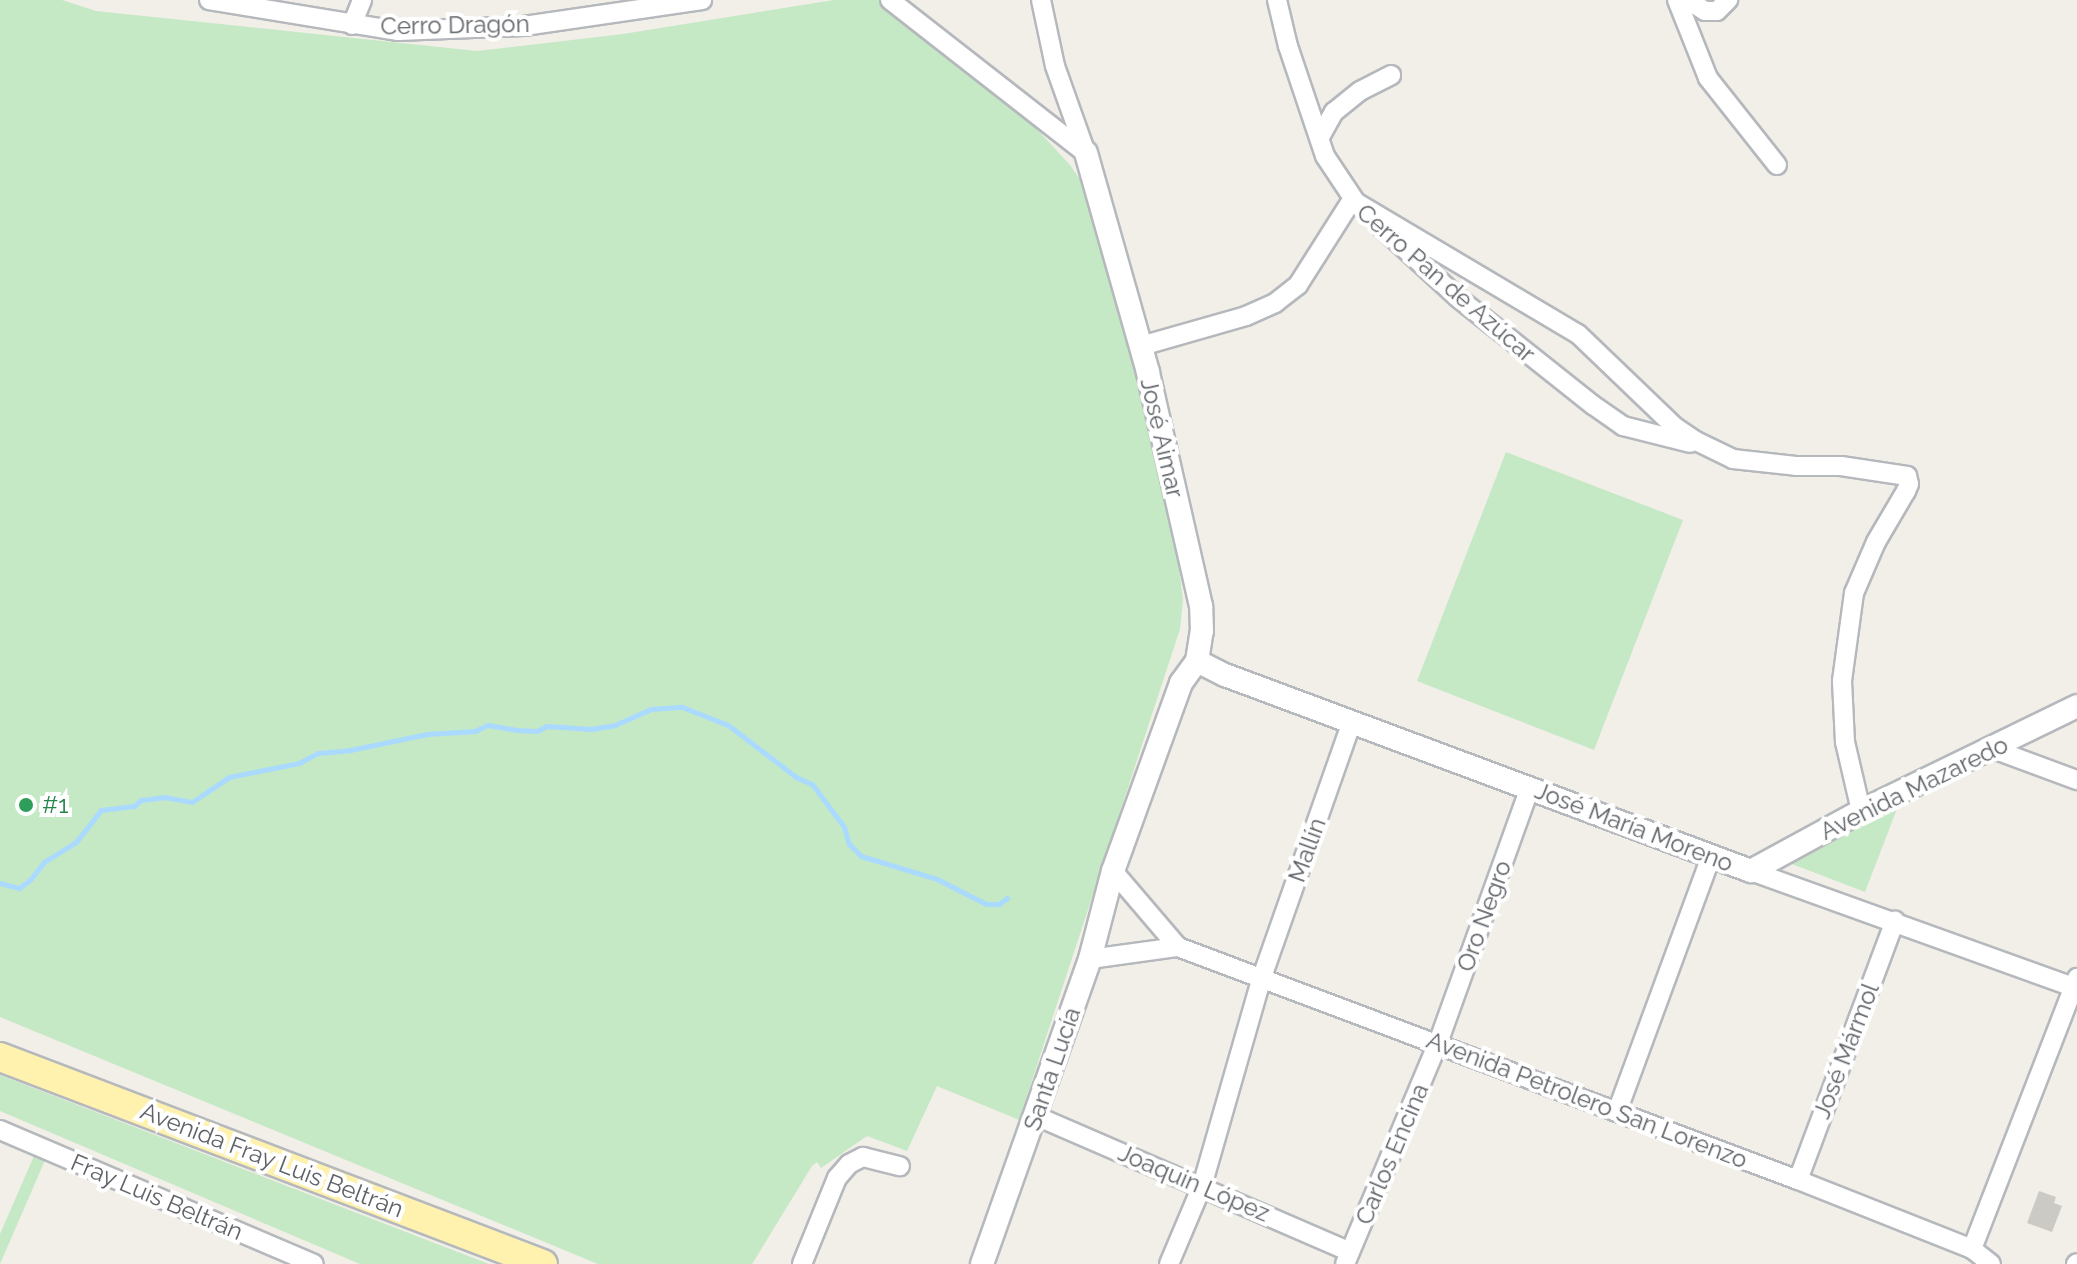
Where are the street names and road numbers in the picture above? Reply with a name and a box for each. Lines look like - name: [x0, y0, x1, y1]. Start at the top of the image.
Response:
- street label: Cerro Dragón: [380, 9, 530, 41]
- street label: Cerro Pan de Azúcar: [1351, 198, 1541, 368]
- street label: José Aimar: [1134, 375, 1190, 501]
- street label: Avenida Mazaredo: [1815, 730, 2013, 846]
- street label: José María Moreno: [1531, 776, 1737, 878]
- street label: Mallín: [1282, 814, 1332, 886]
- street label: Oro Negro: [1451, 857, 1517, 975]
- street label: José Mármol: [1807, 979, 1885, 1123]
- street label: Santa Lucía: [1017, 1004, 1087, 1134]
- street label: Avenida Petrolero San Lorenzo: [1423, 1025, 1751, 1175]
- street label: Carlos Encina: [1349, 1079, 1435, 1229]
- street label: Avenida Fray Luis Beltrán: [136, 1096, 408, 1224]
- street label: Joaquin López: [1114, 1138, 1274, 1228]
- street label: Fray Luis Beltrán: [66, 1148, 248, 1246]

